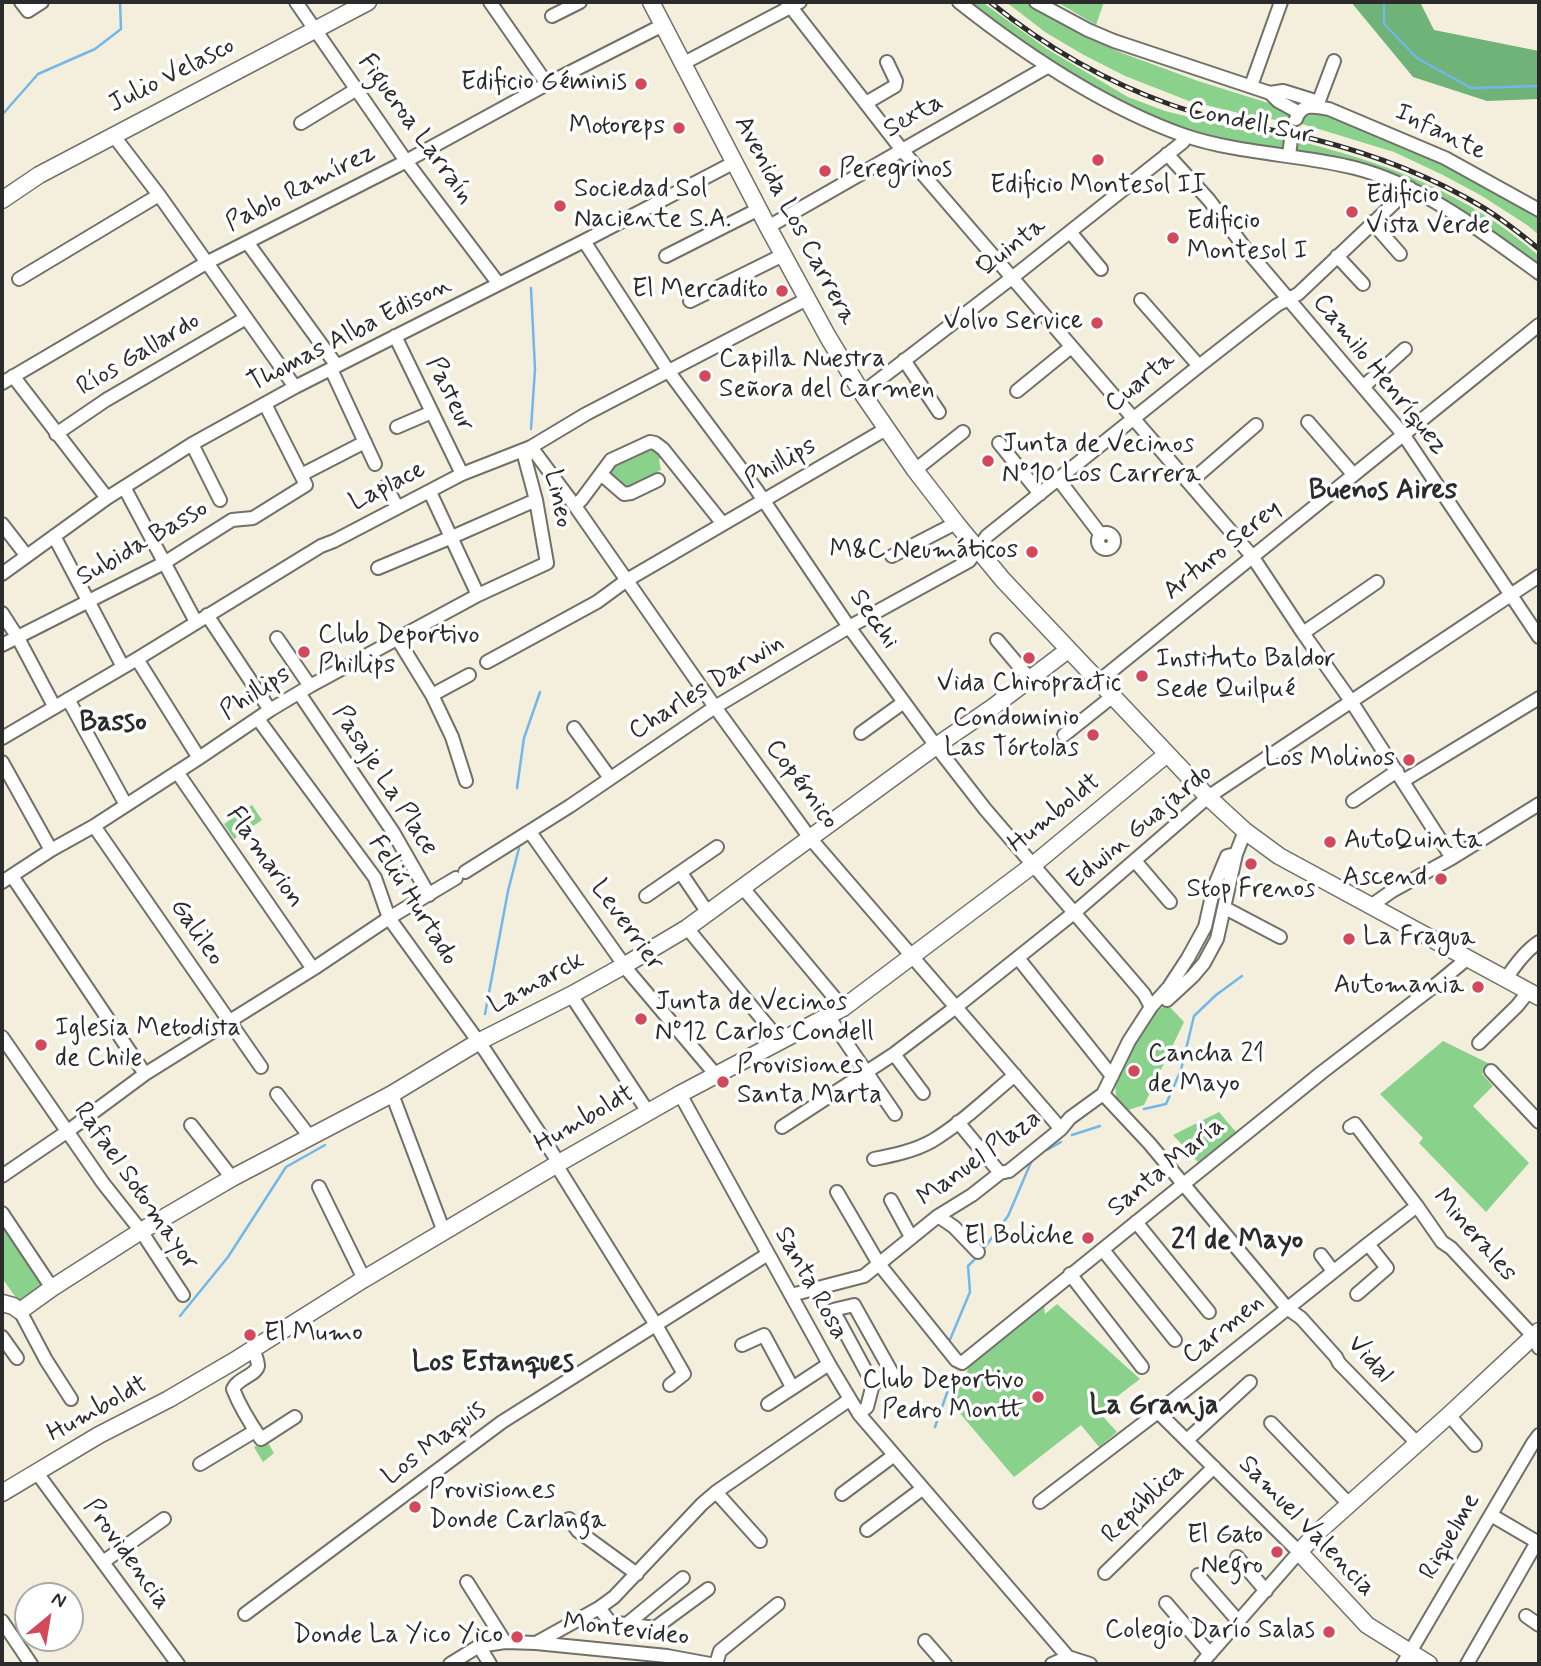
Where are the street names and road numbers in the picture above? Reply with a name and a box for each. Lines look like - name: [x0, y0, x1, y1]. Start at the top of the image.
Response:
- street label: Julio Velasco: [104, 31, 240, 121]
- street label: Figueroa Larraín: [350, 49, 480, 211]
- street label: Sexta: [879, 88, 949, 146]
- street label: Condell Sur: [1185, 96, 1315, 152]
- street label: Infante: [1389, 98, 1491, 168]
- street label: Avenida Los Carrera: [726, 111, 862, 331]
- street label: Pablo Ramírez: [221, 138, 381, 240]
- street label: Quinta: [971, 211, 1053, 285]
- street label: Thomas Alba Edison: [243, 270, 457, 400]
- street label: Camilo Henríquez: [1304, 288, 1454, 462]
- street label: Ríos Gallardo: [72, 306, 206, 404]
- street label: Cuarta: [1100, 345, 1182, 421]
- street label: Pasteur: [418, 352, 480, 438]
- street label: Phillips: [740, 431, 822, 497]
- street label: Laplace: [345, 455, 431, 519]
- street label: Lineo: [536, 467, 578, 531]
- street label: Subida Basso: [72, 494, 214, 594]
- street label: Arturo Serey: [1158, 494, 1288, 608]
- street label: Secchi: [841, 584, 905, 656]
- street label: Charles Darwin: [624, 628, 790, 748]
- street label: Phillips: [215, 660, 297, 728]
- street label: Pasaje La Place: [324, 700, 444, 862]
- street label: Copérnico: [757, 734, 845, 836]
- street label: Edwin Guajardo: [1062, 758, 1220, 898]
- street label: Humboldt: [1002, 767, 1108, 861]
- street label: Flamarion: [218, 801, 310, 915]
- street label: Feliú Hurtado: [360, 830, 464, 972]
- street label: Leverrier: [583, 874, 669, 978]
- street label: Galileo: [162, 894, 230, 972]
- street label: Lamarck: [484, 946, 590, 1022]
- street label: Humboldt: [530, 1079, 640, 1161]
- street label: Rafael Sotomayor: [65, 1097, 205, 1277]
- street label: Manuel Plaza: [912, 1104, 1048, 1214]
- street label: Santa María: [1102, 1111, 1232, 1225]
- street label: Minerales: [1425, 1183, 1523, 1289]
- street label: Santa Rosa: [766, 1222, 854, 1346]
- street label: Carmen: [1177, 1288, 1271, 1372]
- street label: Vidal: [1339, 1330, 1399, 1390]
- street label: Humboldt: [42, 1370, 154, 1450]
- street label: Los Maquis: [377, 1395, 493, 1493]
- street label: Samuel Valencia: [1231, 1450, 1381, 1604]
- street label: República: [1096, 1457, 1192, 1551]
- street label: Riquelme: [1414, 1488, 1488, 1586]
- street label: Providencia: [75, 1493, 177, 1617]
- street label: Montevideo: [561, 1608, 691, 1654]

